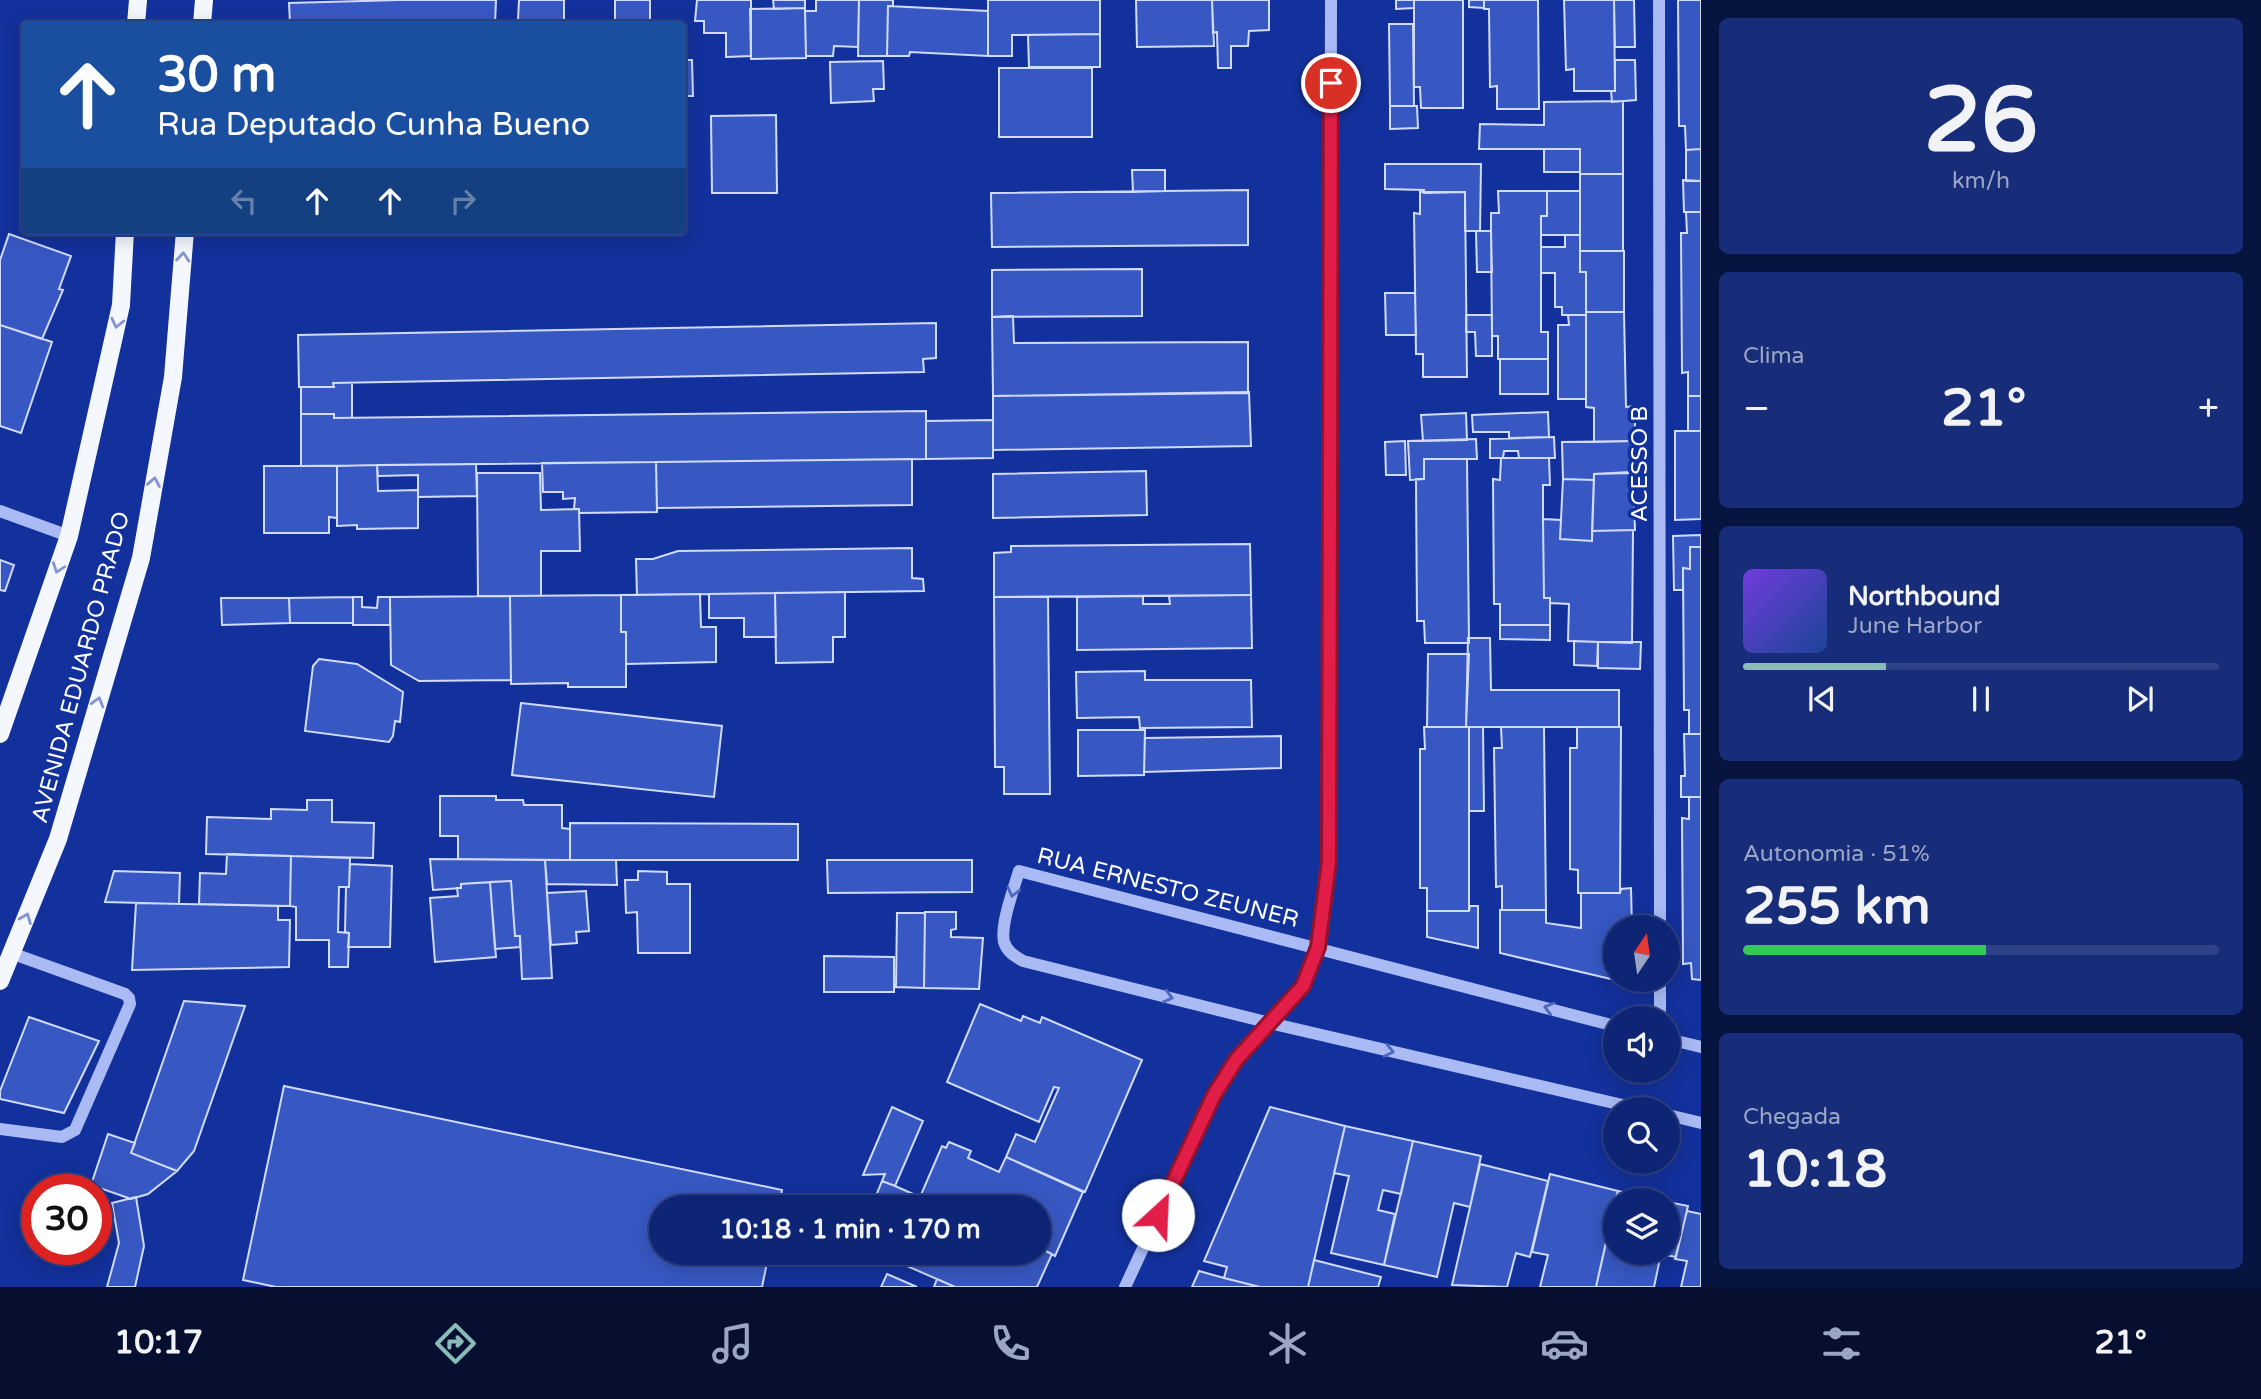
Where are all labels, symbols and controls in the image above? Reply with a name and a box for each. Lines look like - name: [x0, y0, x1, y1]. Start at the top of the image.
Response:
- text: 30 m: [157, 46, 276, 105]
- icon: ahead: [42, 49, 133, 140]
- pin: [1301, 53, 1361, 113]
- icon: arrive: [1312, 64, 1350, 102]
- text: 26: [1924, 66, 2038, 176]
- text: Rua Deputado Cunha Bueno: [157, 106, 590, 144]
- text: km/h: [1952, 167, 2010, 195]
- icon: left: [225, 182, 263, 220]
- icon: ahead: [298, 182, 336, 220]
- icon: ahead: [371, 182, 409, 220]
- icon: right: [444, 182, 482, 220]
- one-way arrow: [175, 251, 190, 262]
- one-way arrow: [111, 317, 125, 329]
- text: Clima: [1743, 342, 1804, 370]
- text: 21°: [1941, 377, 2026, 440]
- text: −: [1743, 386, 1770, 432]
- text: +: [2198, 386, 2219, 432]
- street label: ACESSO B: [1626, 406, 1654, 522]
- one-way arrow: [146, 476, 161, 488]
- street label: AVENIDA EDUARDO PRADO: [26, 509, 136, 826]
- one-way arrow: [52, 561, 66, 574]
- text: Northbound: [1848, 581, 2000, 612]
- text: June Harbor: [1848, 612, 1982, 640]
- icon: previous: [1803, 680, 1841, 718]
- icon: pause: [1962, 680, 2000, 718]
- icon: next: [2121, 680, 2159, 718]
- one-way arrow: [90, 697, 105, 709]
- text: Autonomia · 51%: [1743, 840, 1930, 868]
- street label: RUA ERNESTO ZEUNER: [1034, 842, 1301, 934]
- text: 255 km: [1743, 875, 1931, 938]
- one-way arrow: [1007, 886, 1021, 898]
- one-way arrow: [18, 912, 32, 925]
- north arrow: [1603, 915, 1680, 992]
- map controls: [1603, 915, 1680, 1265]
- one-way arrow: [1161, 989, 1173, 1003]
- one-way arrow: [1543, 1002, 1555, 1016]
- button: sound: [1603, 1006, 1680, 1083]
- one-way arrow: [1383, 1042, 1395, 1057]
- button: search: [1603, 1097, 1680, 1174]
- text: Chegada: [1743, 1103, 1841, 1131]
- text: 10:18: [1743, 1138, 1887, 1201]
- speed limit sign: 30: [21, 1174, 112, 1265]
- position arrow: [1121, 1178, 1195, 1252]
- button: layers: [1603, 1188, 1680, 1265]
- text: 10:18 · 1 min · 170 m: [719, 1214, 981, 1245]
- icon: directions: [431, 1319, 480, 1368]
- icon: music: [708, 1319, 757, 1368]
- icon: phone: [986, 1319, 1035, 1368]
- icon: climate: [1263, 1319, 1312, 1368]
- icon: car: [1540, 1319, 1589, 1368]
- icon: filters: [1817, 1319, 1866, 1368]
- text: 10:17: [114, 1324, 203, 1362]
- text: 21°: [2094, 1324, 2147, 1362]

